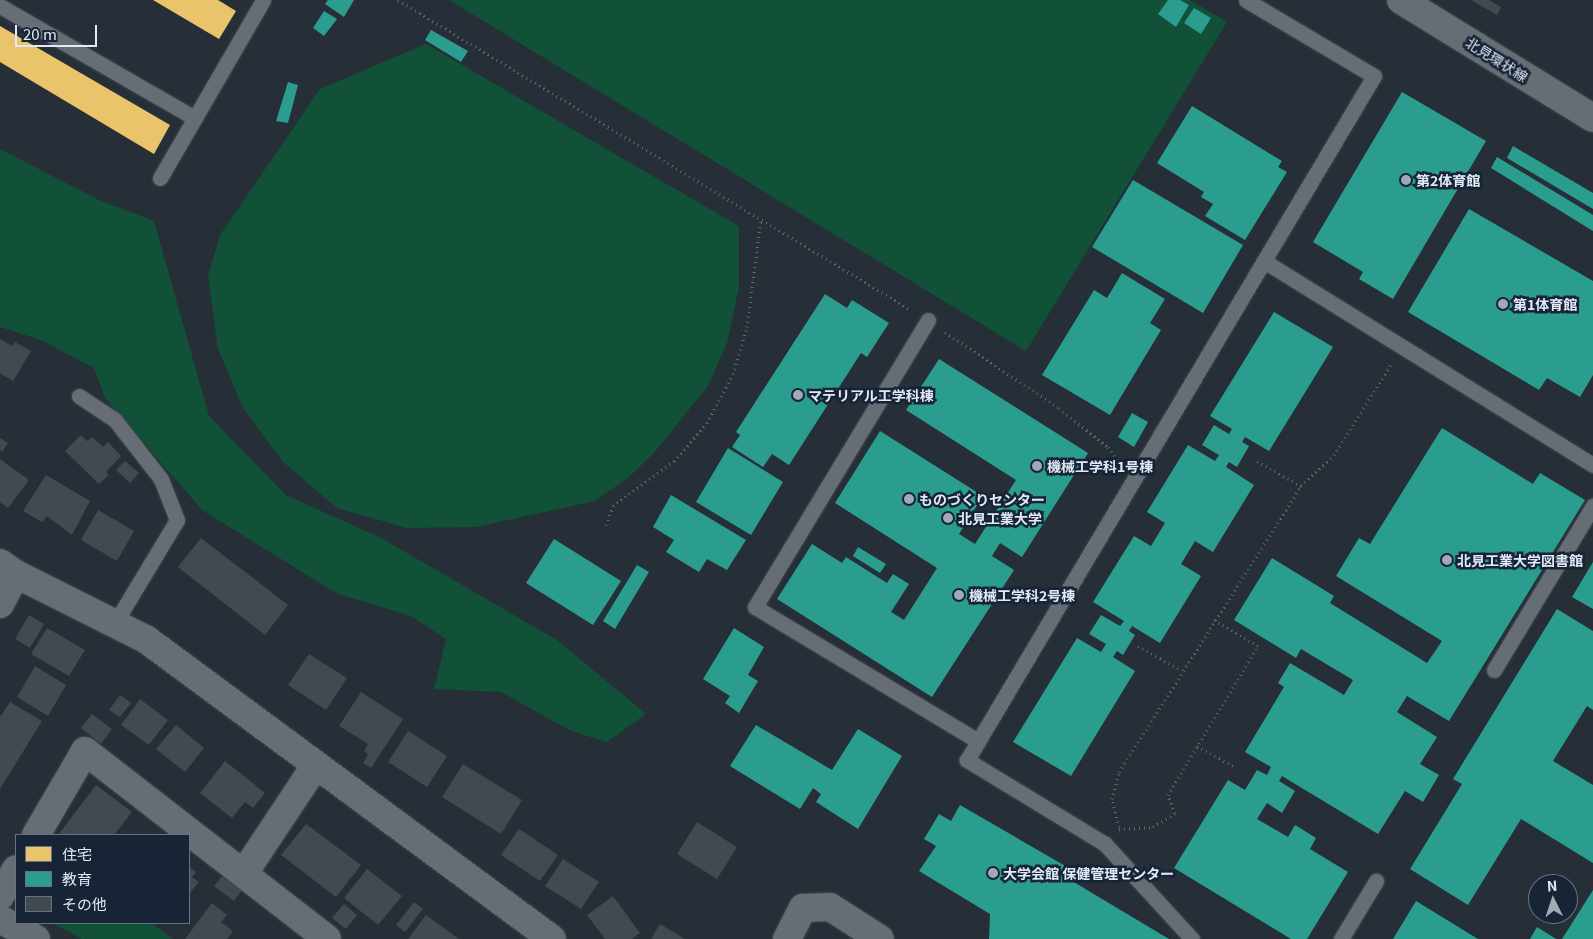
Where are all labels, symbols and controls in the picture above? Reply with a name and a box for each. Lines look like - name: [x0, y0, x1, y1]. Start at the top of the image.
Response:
- scale bar: [18, 15, 100, 47]
- text: 20 m: [23, 23, 57, 44]
- street label: 北見環状線: [1463, 33, 1531, 85]
- place label: 第2体育館: [1416, 172, 1480, 188]
- marker: 第2体育館: [1400, 174, 1412, 186]
- place label: 第1体育館: [1513, 296, 1577, 312]
- marker: 第1体育館: [1497, 298, 1509, 310]
- place label: マテリアル工学科棟: [808, 387, 934, 403]
- marker: マテリアル工学科棟: [792, 389, 804, 401]
- place label: 機械工学科1号棟: [1047, 458, 1153, 474]
- marker: 機械工学科1号棟: [1031, 460, 1043, 472]
- place label: ものづくりセンター: [919, 491, 1045, 507]
- marker: ものづくりセンター: [903, 493, 915, 505]
- place label: 北見工業大学: [958, 510, 1042, 526]
- marker: 北見工業大学: [942, 512, 954, 524]
- place label: 北見工業大学図書館: [1457, 552, 1583, 568]
- marker: 北見工業大学図書館: [1441, 554, 1453, 566]
- place label: 機械工学科2号棟: [969, 587, 1075, 603]
- marker: 機械工学科2号棟: [953, 589, 965, 601]
- legend: [15, 834, 190, 924]
- text: 住宅: [62, 843, 92, 864]
- place label: 大学会館 保健管理センター: [1003, 865, 1174, 881]
- marker: 大学会館 保健管理センター: [987, 867, 999, 879]
- text: 教育: [62, 868, 92, 889]
- north arrow: [1528, 874, 1578, 924]
- text: N: [1546, 875, 1558, 895]
- text: その他: [62, 893, 107, 914]

